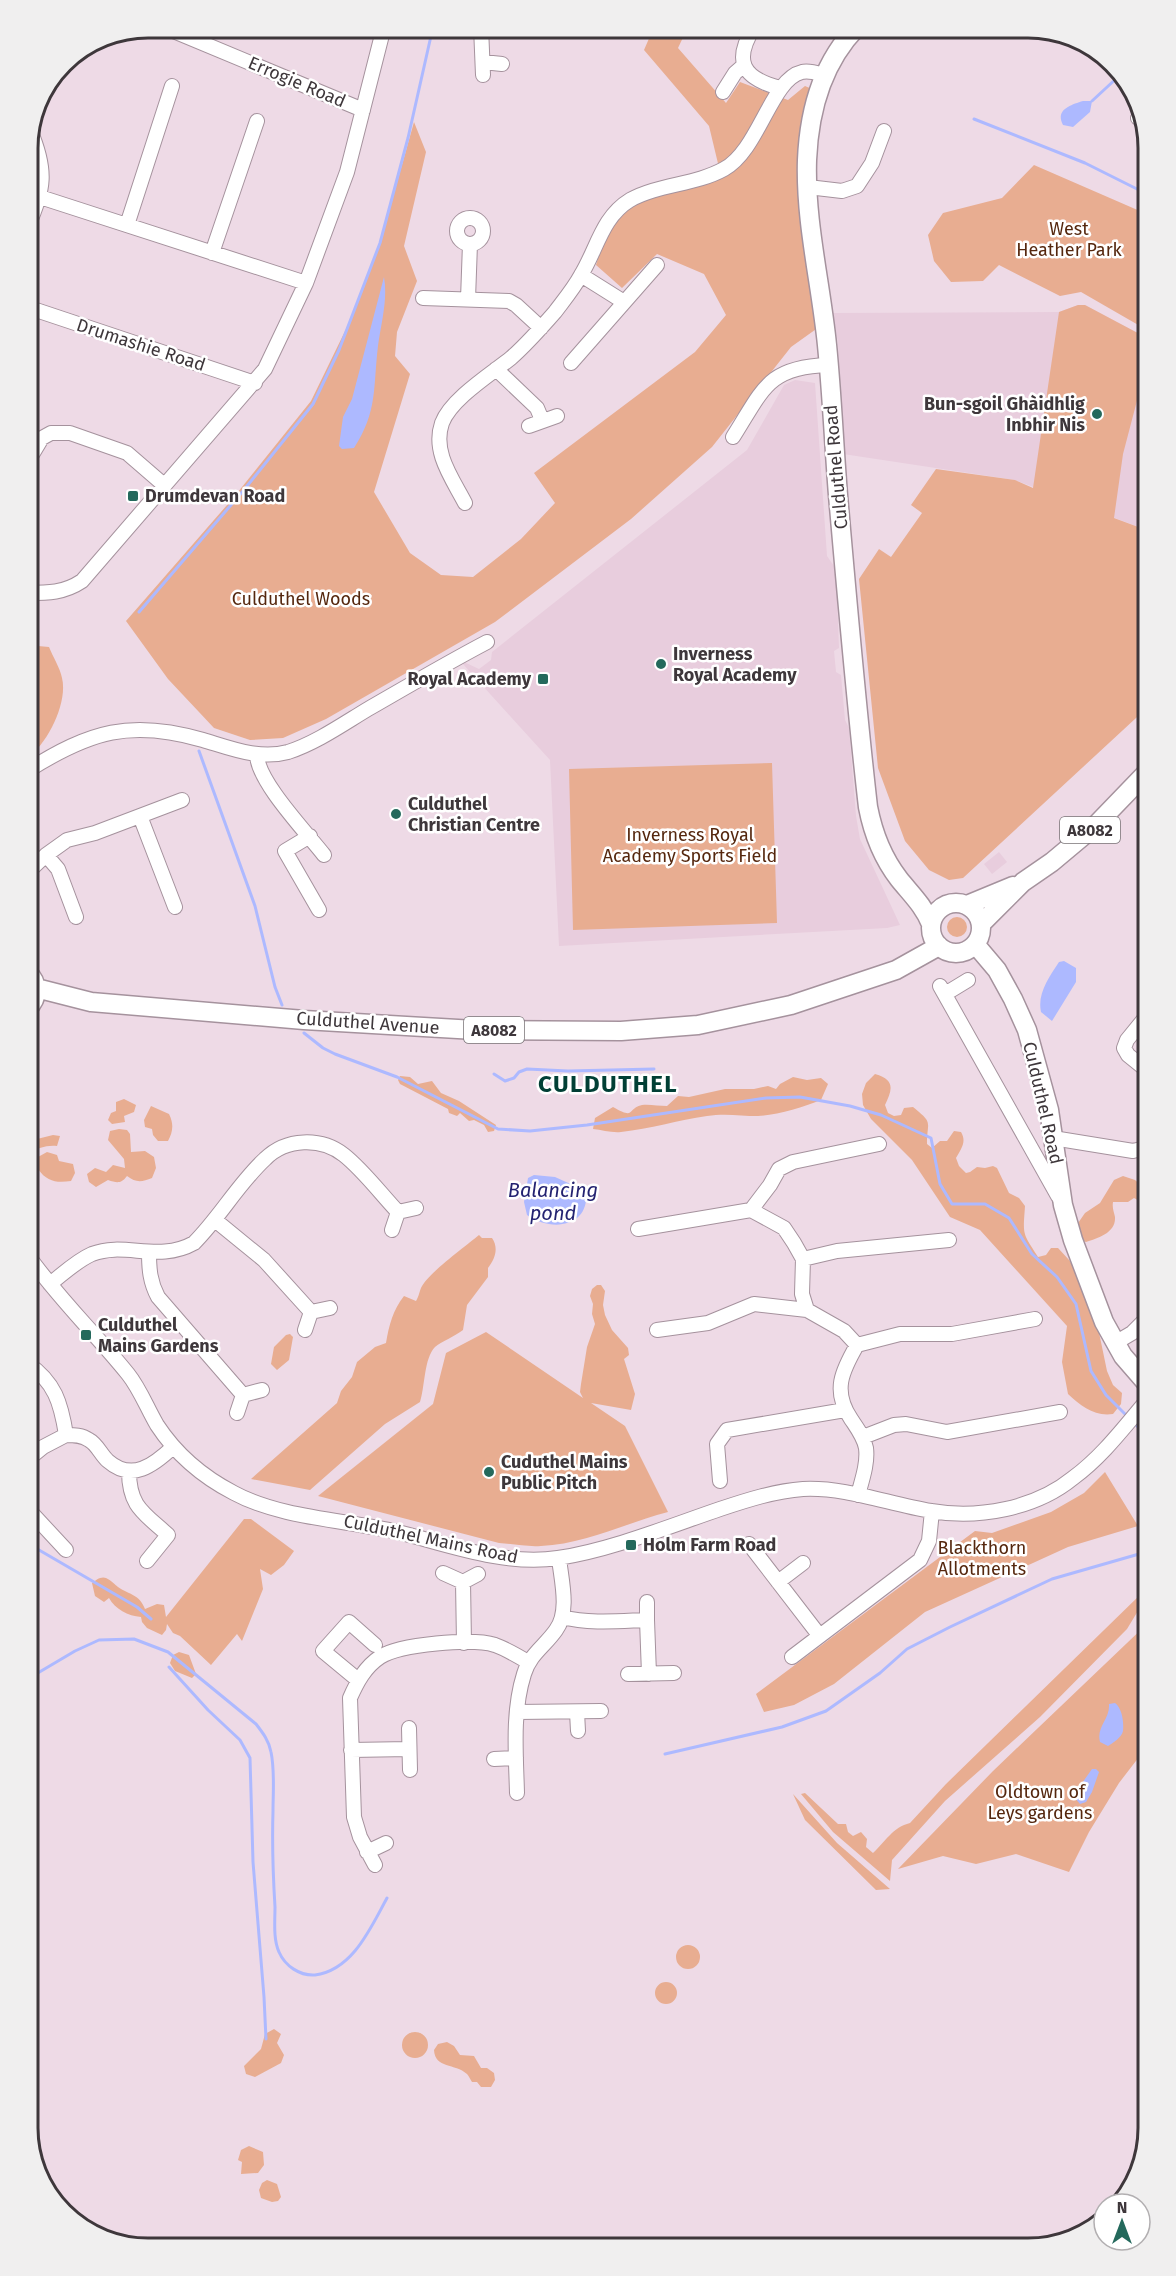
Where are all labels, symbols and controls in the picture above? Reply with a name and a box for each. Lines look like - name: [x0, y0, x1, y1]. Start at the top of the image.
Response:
- street label: Errogie Road: [245, 52, 349, 112]
- park label: West Heather Park: [1016, 218, 1123, 261]
- street label: Drumashie Road: [74, 314, 208, 376]
- place label: Bun-sgoil Ghàidhlig Inbhir Nis: [924, 393, 1085, 436]
- street label: Culduthel Road: [820, 404, 852, 530]
- marker: Bun-sgoil Ghàidhlig Inbhir Nis: [1090, 407, 1104, 421]
- place label: Drumdevan Road: [145, 485, 285, 507]
- marker: Drumdevan Road: [126, 489, 140, 503]
- park label: Culduthel Woods: [232, 588, 370, 610]
- place label: Inverness Royal Academy: [673, 643, 797, 686]
- marker: Inverness Royal Academy: [654, 657, 668, 671]
- place label: Royal Academy: [407, 668, 532, 690]
- marker: Royal Academy: [536, 672, 550, 686]
- place label: Culduthel Christian Centre: [408, 793, 540, 836]
- marker: Culduthel Christian Centre: [389, 807, 403, 821]
- road number: A8082: [1060, 817, 1120, 843]
- park label: Inverness Royal Academy Sports Field: [603, 824, 777, 867]
- street label: Culduthel Avenue: [296, 1007, 440, 1039]
- road number: A8082: [464, 1017, 524, 1043]
- street label: Culduthel Road: [1018, 1040, 1068, 1166]
- district label: CULDUTHEL: [538, 1070, 678, 1098]
- water label: Balancing pond: [508, 1178, 598, 1225]
- place label: Culduthel Mains Gardens: [98, 1314, 219, 1357]
- marker: Culduthel Mains Gardens: [79, 1328, 93, 1342]
- place label: Cuduthel Mains Public Pitch: [501, 1451, 628, 1494]
- marker: Cuduthel Mains Public Pitch: [482, 1465, 496, 1479]
- street label: Culduthel Mains Road: [342, 1510, 520, 1568]
- place label: Holm Farm Road: [643, 1534, 776, 1556]
- park label: Blackthorn Allotments: [938, 1537, 1026, 1580]
- marker: Holm Farm Road: [624, 1538, 638, 1552]
- park label: Oldtown of Leys gardens: [988, 1781, 1092, 1824]
- north arrow: [1092, 2192, 1152, 2252]
- text: N: [1117, 2198, 1127, 2217]

